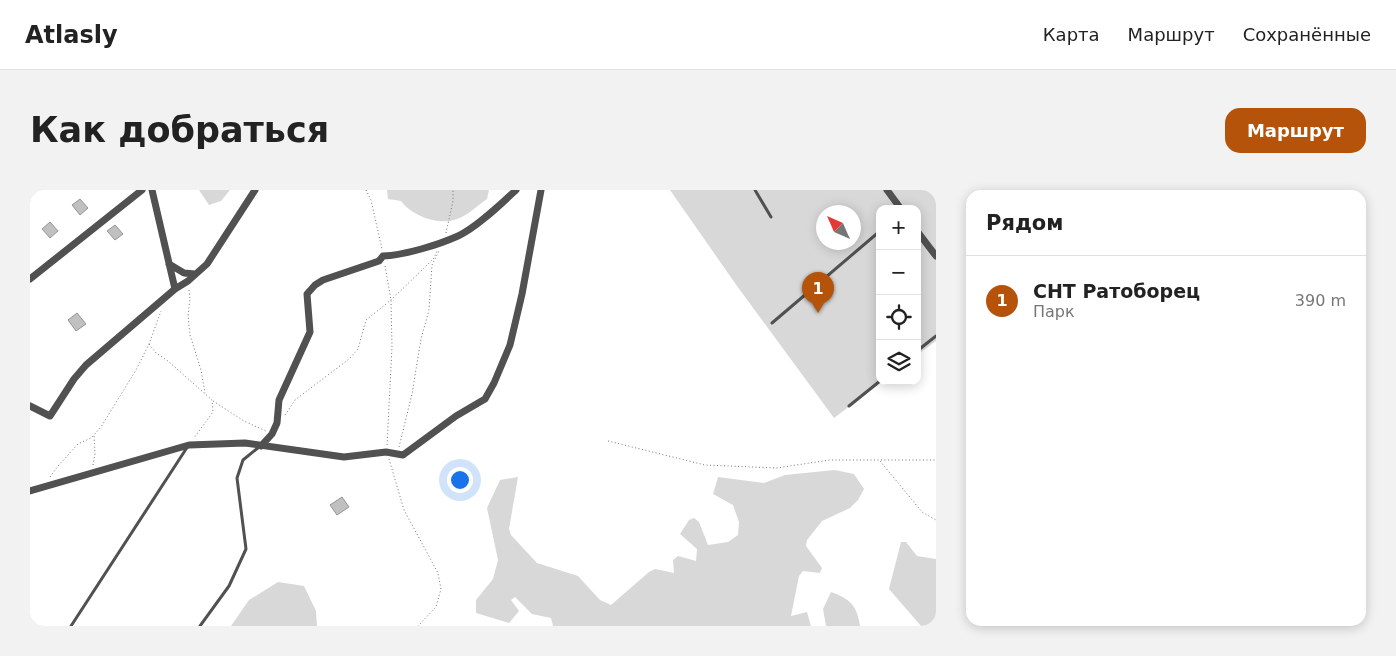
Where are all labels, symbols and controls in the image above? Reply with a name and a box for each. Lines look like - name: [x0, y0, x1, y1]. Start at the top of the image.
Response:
- text: Atlasly: [25, 21, 118, 49]
- text: Карта: [1043, 24, 1100, 45]
- text: Маршрут: [1128, 24, 1215, 45]
- text: Сохранённые: [1243, 24, 1371, 45]
- button: Маршрут: [1225, 108, 1366, 153]
- text: Как добраться: [30, 110, 329, 150]
- north arrow: [816, 205, 861, 250]
- map controls: [876, 205, 921, 385]
- button: +: [876, 205, 921, 250]
- text: Рядом: [986, 211, 1063, 235]
- button: −: [876, 250, 921, 295]
- pin: 1: [802, 272, 834, 313]
- text: СНТ Ратоборец: [1033, 280, 1200, 302]
- text: 1: [996, 291, 1008, 310]
- text: 390 m: [1295, 291, 1346, 310]
- button: locate: [876, 295, 921, 340]
- text: Парк: [1033, 302, 1075, 321]
- button: layers: [876, 340, 921, 385]
- your location: [447, 467, 473, 493]

